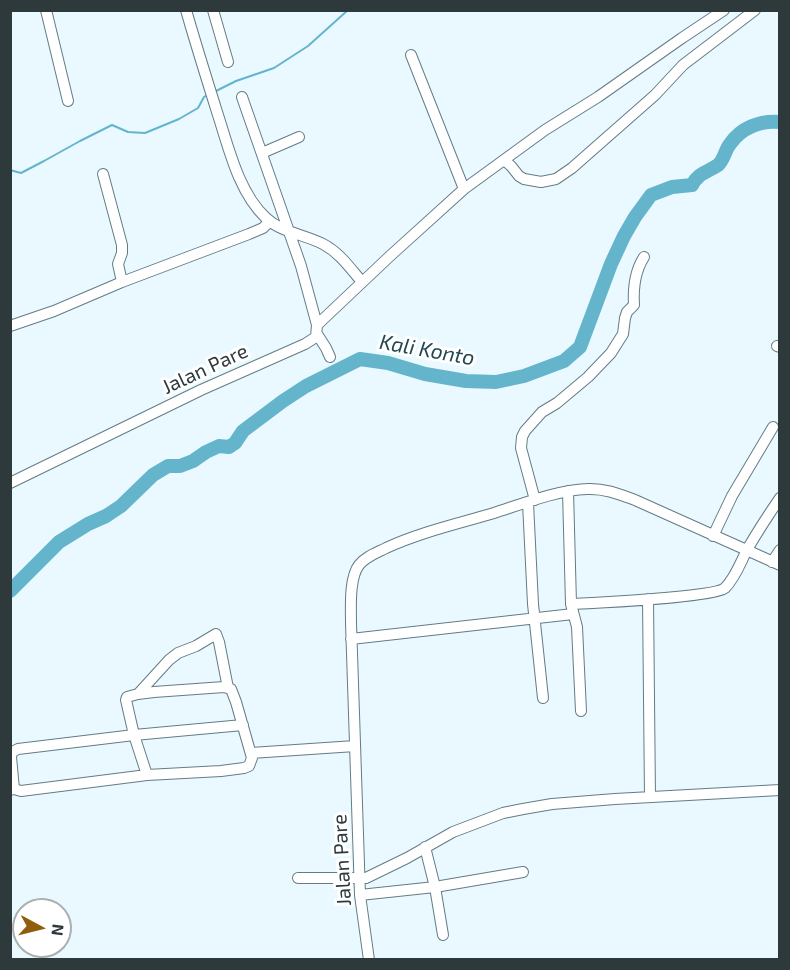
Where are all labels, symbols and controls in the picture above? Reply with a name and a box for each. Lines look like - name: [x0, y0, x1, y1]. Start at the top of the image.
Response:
- water label: Kali Konto: [378, 329, 476, 371]
- street label: Jalan Pare: [158, 339, 252, 399]
- street label: Jalan Pare: [328, 813, 356, 907]
- north arrow: [12, 898, 72, 958]
- text: N: [48, 923, 69, 937]

